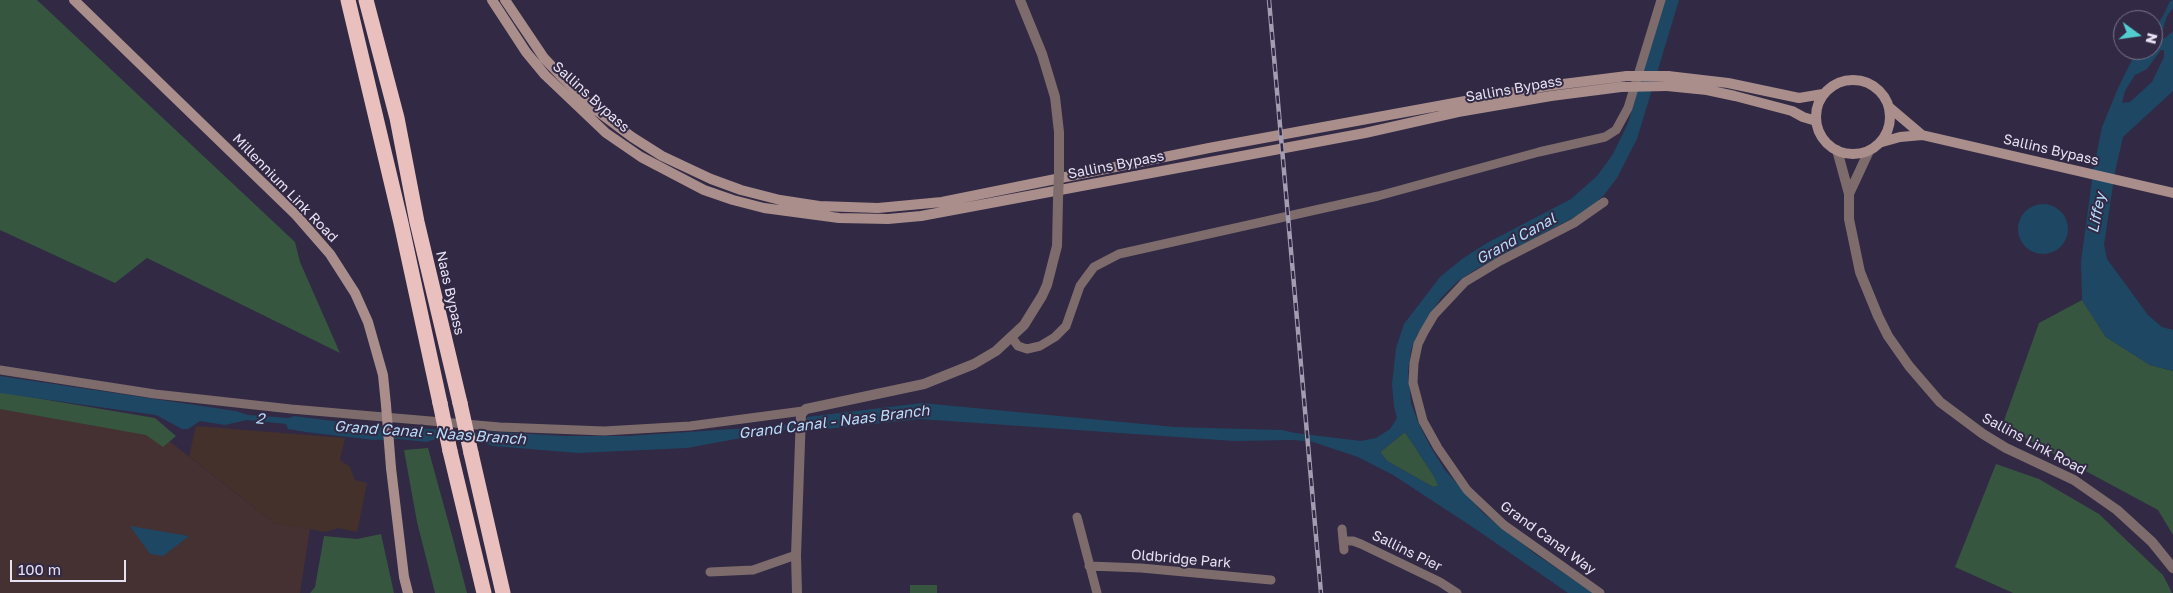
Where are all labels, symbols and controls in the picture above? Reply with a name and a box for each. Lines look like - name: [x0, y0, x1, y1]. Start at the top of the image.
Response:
- north arrow: [2113, 10, 2163, 60]
- text: N: [2143, 31, 2162, 46]
- street label: Sallins Bypass: [549, 58, 633, 136]
- street label: Sallins Bypass: [1465, 72, 1563, 106]
- street label: Millennium Link Road: [229, 130, 341, 246]
- street label: Sallins Bypass: [2002, 131, 2100, 169]
- street label: Sallins Bypass: [1067, 147, 1165, 183]
- water label: Liffey: [2084, 191, 2110, 235]
- water label: Grand Canal: [1473, 210, 1559, 268]
- street label: Naas Bypass: [432, 249, 468, 337]
- water label: Grand Canal - Naas Branch: [738, 401, 930, 443]
- water label: 2: [255, 410, 265, 428]
- street label: Sallins Link Road: [1979, 410, 2089, 478]
- water label: Grand Canal - Naas Branch: [333, 417, 527, 449]
- street label: Grand Canal Way: [1497, 498, 1599, 578]
- street label: Sallins Pier: [1369, 527, 1445, 575]
- street label: Oldbridge Park: [1130, 546, 1232, 572]
- scale bar: [12, 550, 129, 582]
- text: 100 m: [18, 560, 61, 578]

